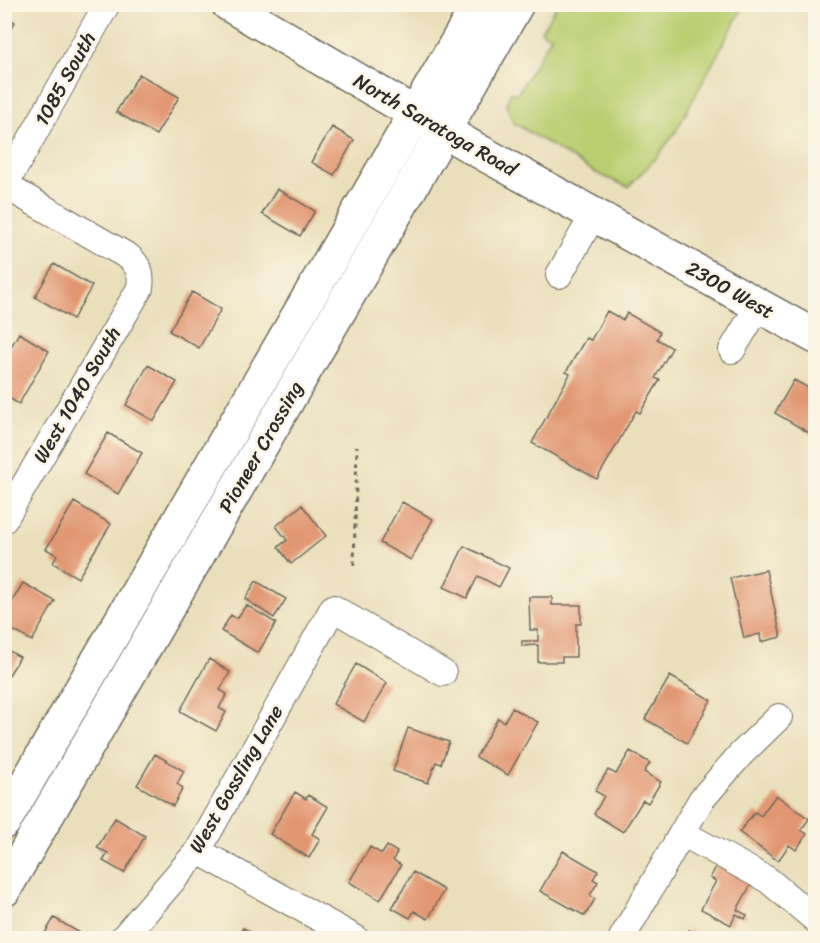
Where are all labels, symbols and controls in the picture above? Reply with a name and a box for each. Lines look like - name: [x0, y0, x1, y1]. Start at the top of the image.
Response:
- street label: 1085 South: [25, 25, 105, 133]
- street label: North Saratoga Road: [346, 64, 525, 187]
- street label: 2300 West: [679, 251, 781, 329]
- street label: West 1040 South: [24, 320, 130, 470]
- street label: Pioneer Crossing: [209, 374, 313, 520]
- street label: West Gossling Lane: [179, 698, 293, 860]

